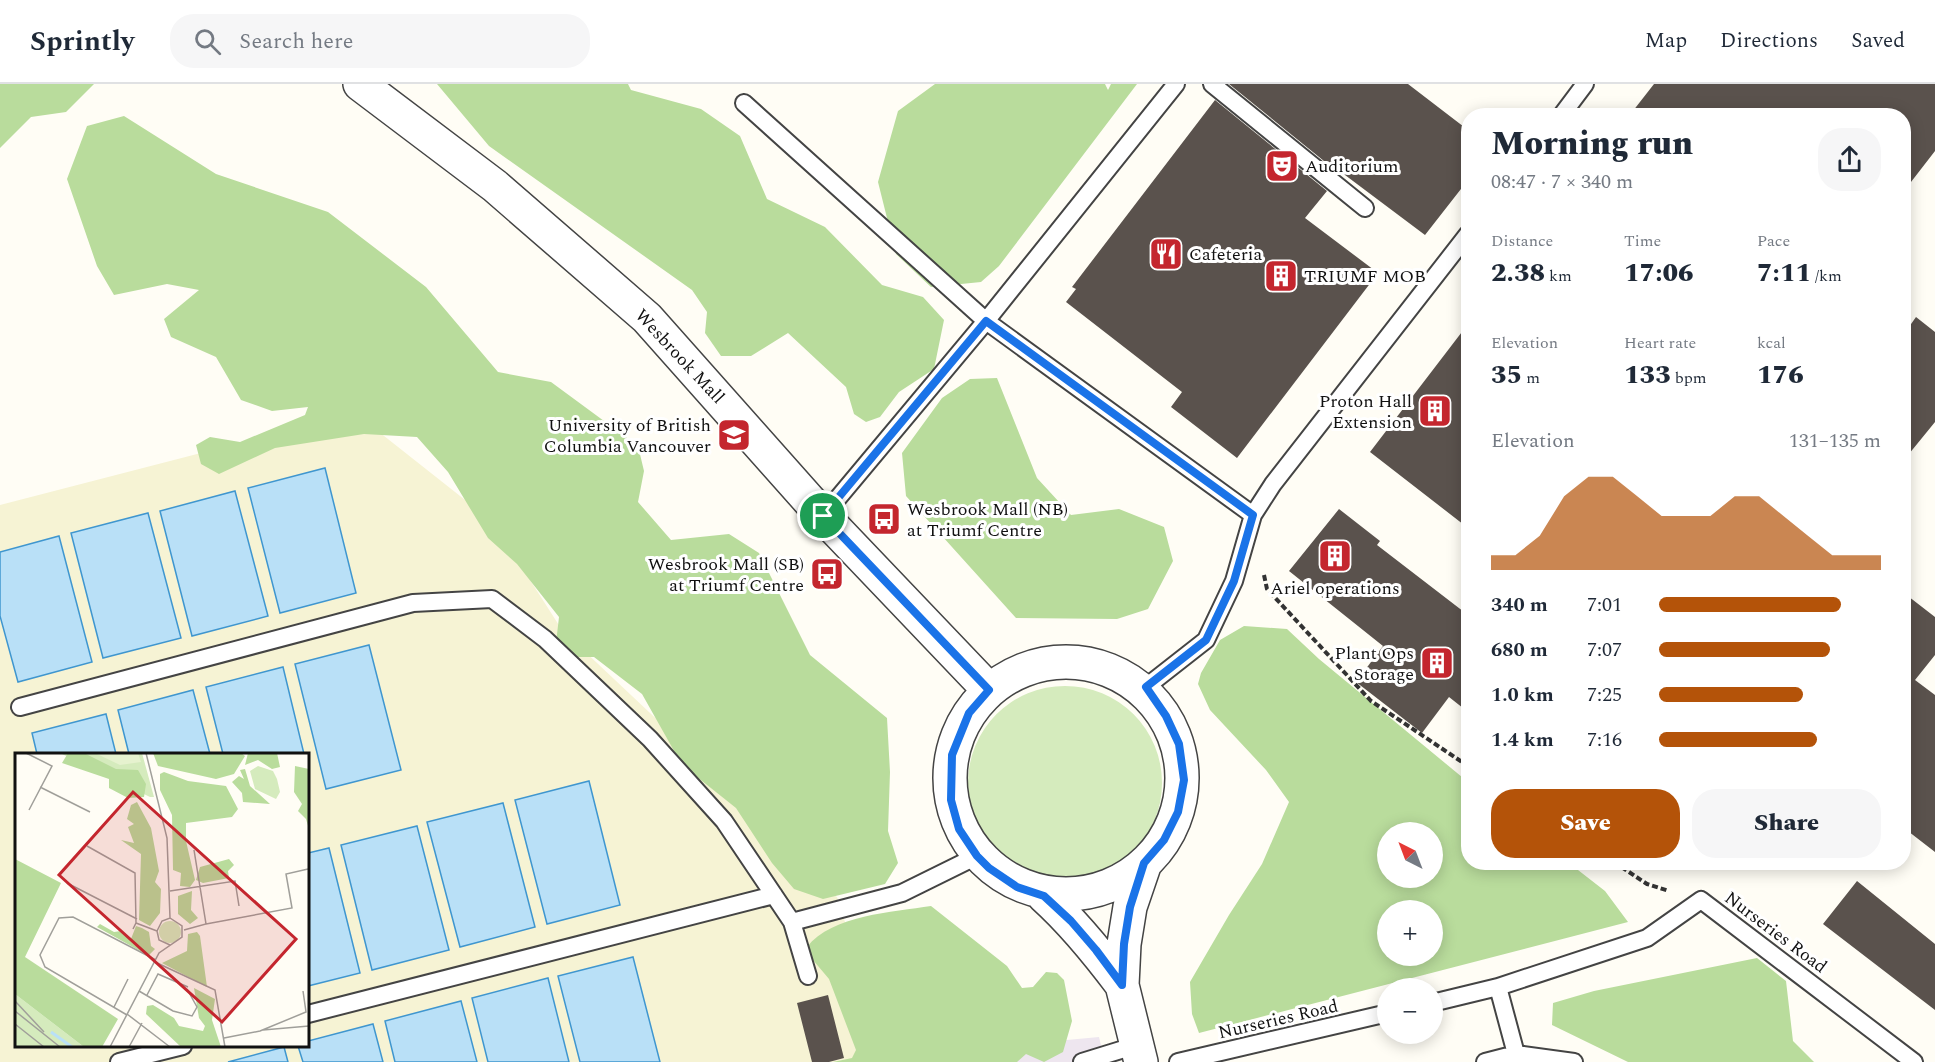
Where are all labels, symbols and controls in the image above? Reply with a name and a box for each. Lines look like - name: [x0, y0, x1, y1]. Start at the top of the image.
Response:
- search box: [170, 14, 590, 68]
- text: Sprintly: [30, 20, 134, 63]
- icon: search: [191, 25, 224, 58]
- text: Search here: [239, 25, 353, 58]
- text: Map: [1645, 25, 1687, 57]
- text: Directions: [1720, 25, 1818, 57]
- text: Saved: [1851, 25, 1905, 57]
- text: Morning run: [1491, 119, 1693, 169]
- button: share: [1818, 128, 1881, 191]
- theatre icon: Auditorium: [1264, 148, 1300, 184]
- place label: Auditorium: [1305, 153, 1398, 180]
- text: 08:47 · 7 × 340 m: [1491, 167, 1633, 197]
- text: Distance: [1491, 229, 1553, 253]
- text: Time: [1624, 229, 1661, 253]
- text: Pace: [1757, 229, 1790, 253]
- restaurant icon: Cafeteria: [1148, 236, 1184, 272]
- place label: Cafeteria: [1189, 241, 1262, 268]
- text: 2.38: [1491, 253, 1545, 293]
- text: 17:06: [1624, 253, 1694, 293]
- text: 7:11: [1757, 253, 1811, 293]
- building icon: TRIUMF MOB: [1263, 258, 1299, 294]
- place label: TRIUMF MOB: [1304, 263, 1426, 290]
- text: km: [1545, 264, 1572, 288]
- text: /km: [1811, 264, 1842, 288]
- street label: Wesbrook Mall: [628, 303, 731, 410]
- text: Elevation: [1491, 331, 1558, 355]
- text: Heart rate: [1624, 331, 1696, 355]
- text: kcal: [1757, 331, 1786, 355]
- text: 35: [1491, 355, 1522, 395]
- text: 133: [1624, 355, 1671, 395]
- text: 176: [1757, 355, 1804, 395]
- text: m: [1522, 366, 1540, 390]
- text: bpm: [1671, 366, 1707, 390]
- place label: Proton Hall Extension: [1319, 388, 1412, 436]
- building icon: Proton Hall Extension: [1417, 393, 1453, 429]
- place label: University of British Columbia Vancouver: [544, 412, 711, 460]
- school or university icon: University of British Columbia Vancouver: [716, 417, 752, 453]
- text: Elevation: [1491, 426, 1575, 456]
- text: 131–135 m: [1789, 426, 1881, 456]
- pin: [797, 490, 848, 541]
- place label: Wesbrook Mall (NB) at Triumf Centre: [907, 496, 1068, 544]
- icon: arrive: [806, 499, 839, 532]
- bus stop icon: Wesbrook Mall (NB) at Triumf Centre: [866, 501, 902, 537]
- building icon: Ariel operations: [1317, 538, 1353, 574]
- place label: Wesbrook Mall (SB) at Triumf Centre: [648, 551, 804, 599]
- bus stop icon: Wesbrook Mall (SB) at Triumf Centre: [809, 556, 845, 592]
- place label: Ariel operations: [1270, 575, 1400, 602]
- text: 340 m: [1491, 590, 1548, 620]
- text: 7:01: [1587, 590, 1622, 620]
- text: 680 m: [1491, 635, 1548, 665]
- text: 7:07: [1587, 635, 1622, 665]
- place label: Plant Ops Storage: [1335, 640, 1414, 688]
- building icon: Plant Ops Storage: [1419, 645, 1455, 681]
- text: 1.0 km: [1491, 680, 1554, 710]
- text: 7:25: [1587, 680, 1622, 710]
- text: 1.4 km: [1491, 725, 1554, 755]
- text: 7:16: [1587, 725, 1622, 755]
- inset map: [15, 753, 309, 1047]
- button: Save: [1491, 789, 1680, 858]
- button: Share: [1692, 789, 1881, 858]
- north arrow: [1377, 822, 1443, 888]
- map controls: [1377, 822, 1443, 1044]
- street label: Nurseries Road: [1719, 885, 1833, 980]
- button: +: [1377, 900, 1443, 966]
- button: −: [1377, 978, 1443, 1044]
- street label: Nurseries Road: [1215, 993, 1341, 1046]

